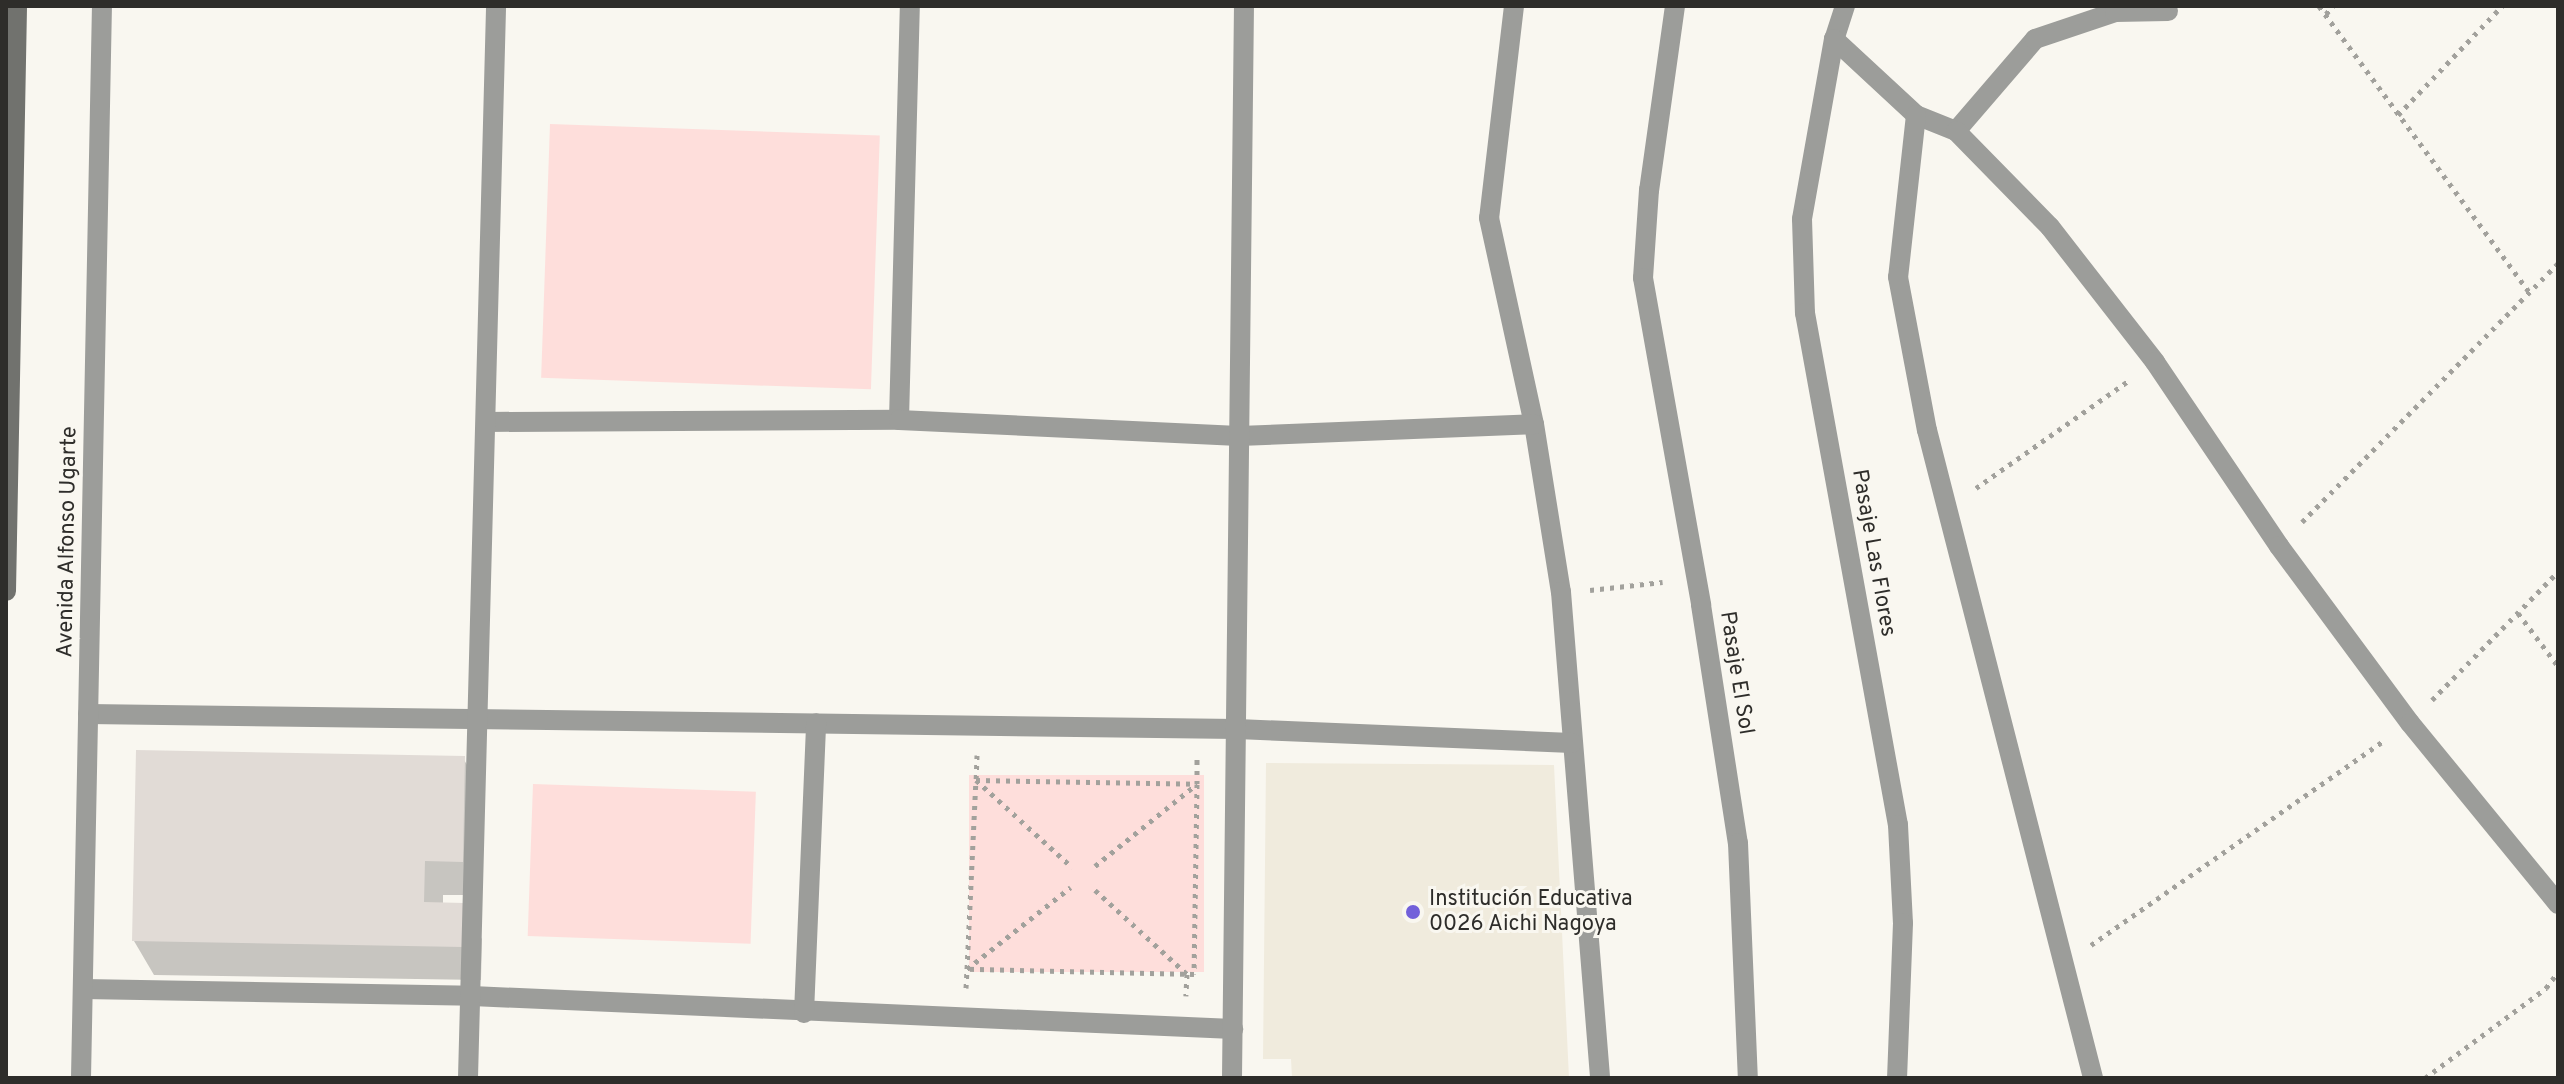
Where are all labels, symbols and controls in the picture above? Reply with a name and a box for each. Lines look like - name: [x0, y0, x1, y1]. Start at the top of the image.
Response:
- street label: Avenida Alfonso Ugarte: [53, 426, 83, 658]
- street label: Pasaje Las Flores: [1845, 467, 1901, 639]
- street label: Pasaje El Sol: [1713, 609, 1759, 737]
- place label: Institución Educativa 0026 Aichi Nagoya: [1429, 886, 1633, 938]
- marker: Institución Educativa 0026 Aichi Nagoya: [1404, 903, 1422, 921]

